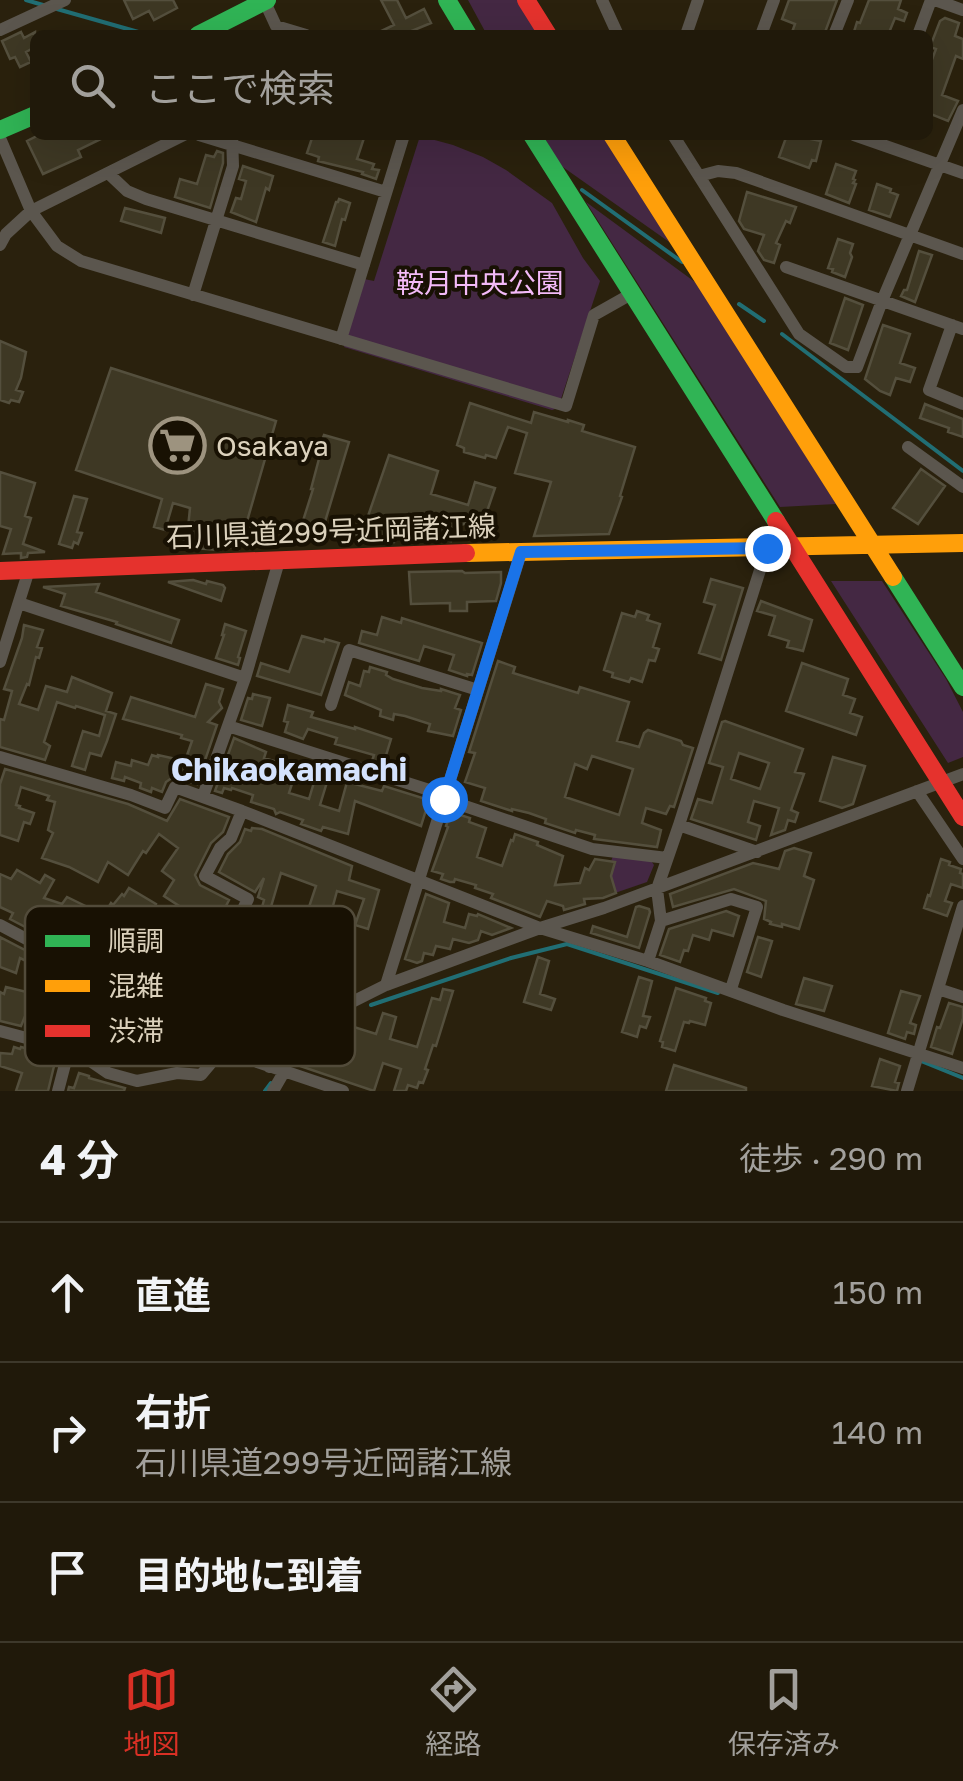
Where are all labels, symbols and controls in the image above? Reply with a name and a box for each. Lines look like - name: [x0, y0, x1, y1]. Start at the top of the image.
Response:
- search box: [30, 30, 933, 140]
- icon: search: [65, 58, 120, 113]
- text: ここで検索: [145, 65, 335, 110]
- park label: 鞍月中央公園: [396, 266, 564, 299]
- supermarket icon: Osakaya: [147, 415, 207, 475]
- place label: Osakaya: [216, 429, 329, 462]
- street label: 石川県道299号近岡諸江線: [165, 509, 497, 553]
- route end: [745, 526, 791, 572]
- district label: Chikaokamachi: [171, 750, 407, 788]
- route start: [422, 777, 468, 823]
- legend: [25, 906, 355, 1066]
- text: 順調: [108, 924, 164, 957]
- text: 混雑: [108, 969, 164, 1002]
- text: 渋滞: [108, 1014, 164, 1047]
- text: 4 分: [40, 1134, 119, 1184]
- text: 徒歩 · 290 m: [739, 1139, 923, 1177]
- icon: ahead: [40, 1265, 95, 1320]
- text: 直進: [135, 1272, 211, 1317]
- text: 150 m: [833, 1273, 923, 1311]
- text: 右折: [135, 1389, 211, 1434]
- icon: right: [40, 1405, 95, 1460]
- text: 140 m: [832, 1413, 923, 1451]
- text: 石川県道299号近岡諸江線: [135, 1443, 512, 1481]
- icon: arrive: [40, 1545, 95, 1600]
- text: 目的地に到着: [135, 1552, 363, 1597]
- tab: 地図: [123, 1662, 179, 1762]
- tab: 経路: [425, 1662, 482, 1762]
- tab: 保存済み: [728, 1662, 840, 1762]

